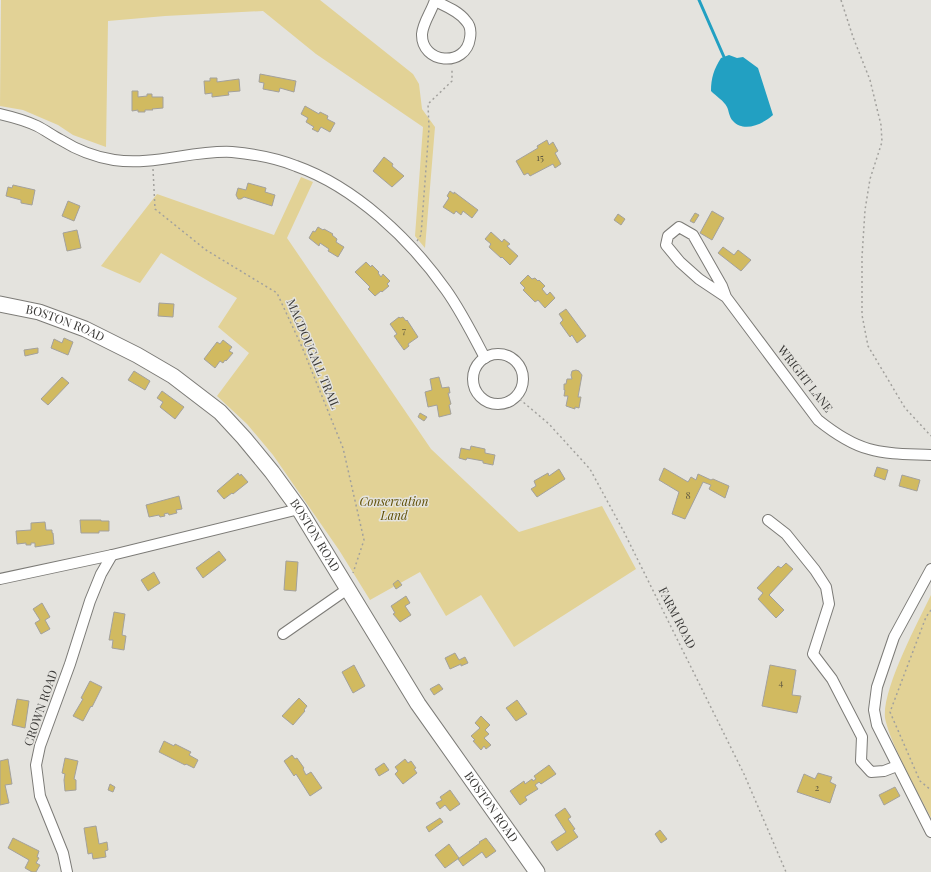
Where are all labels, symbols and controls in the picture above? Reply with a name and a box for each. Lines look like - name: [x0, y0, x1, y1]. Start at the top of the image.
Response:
- house number: 15: [536, 150, 544, 164]
- street label: MACDOUGALL TRAIL: [284, 296, 344, 411]
- street label: BOSTON ROAD: [24, 300, 108, 345]
- house number: 7: [402, 323, 406, 337]
- street label: WRIGHT LANE: [774, 341, 837, 415]
- house number: 8: [685, 488, 691, 502]
- park label: Conservation Land: [360, 493, 428, 523]
- street label: BOSTON ROAD: [287, 495, 345, 575]
- street label: FARM ROAD: [655, 584, 700, 651]
- street label: CROWN ROAD: [20, 667, 61, 748]
- house number: 4: [779, 675, 784, 689]
- street label: BOSTON ROAD: [461, 768, 523, 845]
- house number: 2: [815, 780, 820, 794]

